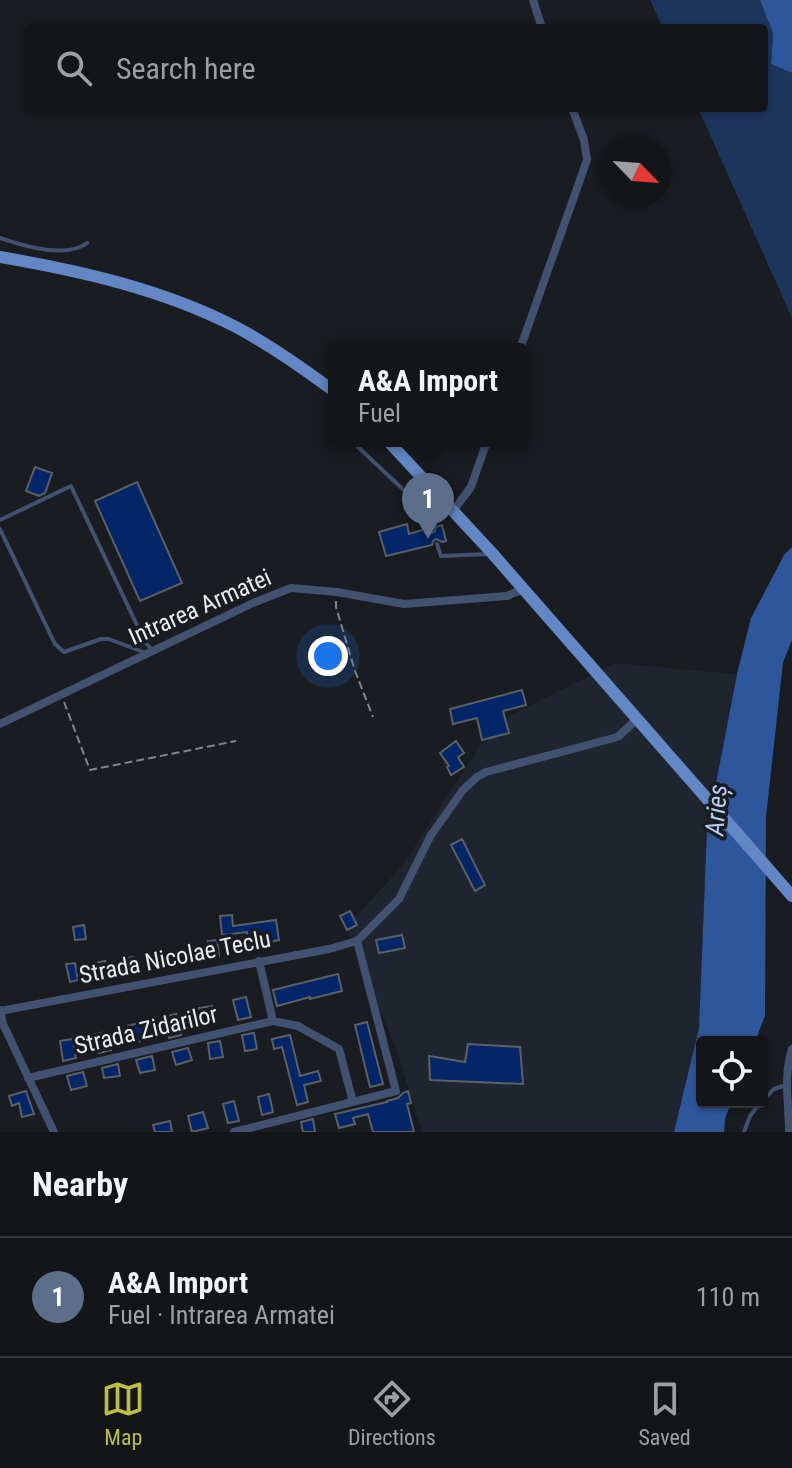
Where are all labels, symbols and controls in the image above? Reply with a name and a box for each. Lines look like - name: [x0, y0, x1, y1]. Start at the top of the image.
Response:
- search box: [24, 24, 768, 112]
- icon: search: [52, 46, 96, 90]
- text: Search here: [116, 51, 256, 86]
- north arrow: [600, 136, 672, 208]
- popup: [328, 343, 528, 447]
- text: A&A Import: [358, 363, 498, 398]
- text: Fuel: [358, 398, 401, 428]
- pin: 1: [402, 473, 454, 539]
- street label: Intrarea Armatei: [124, 563, 276, 651]
- your location: [308, 636, 348, 676]
- water label: Arieș: [699, 783, 734, 838]
- street label: Strada Nicolae Teclu: [77, 925, 273, 989]
- street label: Strada Zidarilor: [72, 1000, 220, 1060]
- map controls: [696, 1036, 768, 1108]
- button: locate: [696, 1036, 768, 1108]
- text: Nearby: [32, 1164, 128, 1204]
- text: A&A Import: [108, 1265, 248, 1300]
- text: 1: [51, 1282, 65, 1312]
- text: 110 m: [696, 1282, 760, 1312]
- text: Fuel · Intrarea Armatei: [108, 1300, 335, 1330]
- tab: Map: [101, 1377, 145, 1450]
- tab: Directions: [348, 1377, 436, 1450]
- tab: Saved: [638, 1377, 691, 1450]

